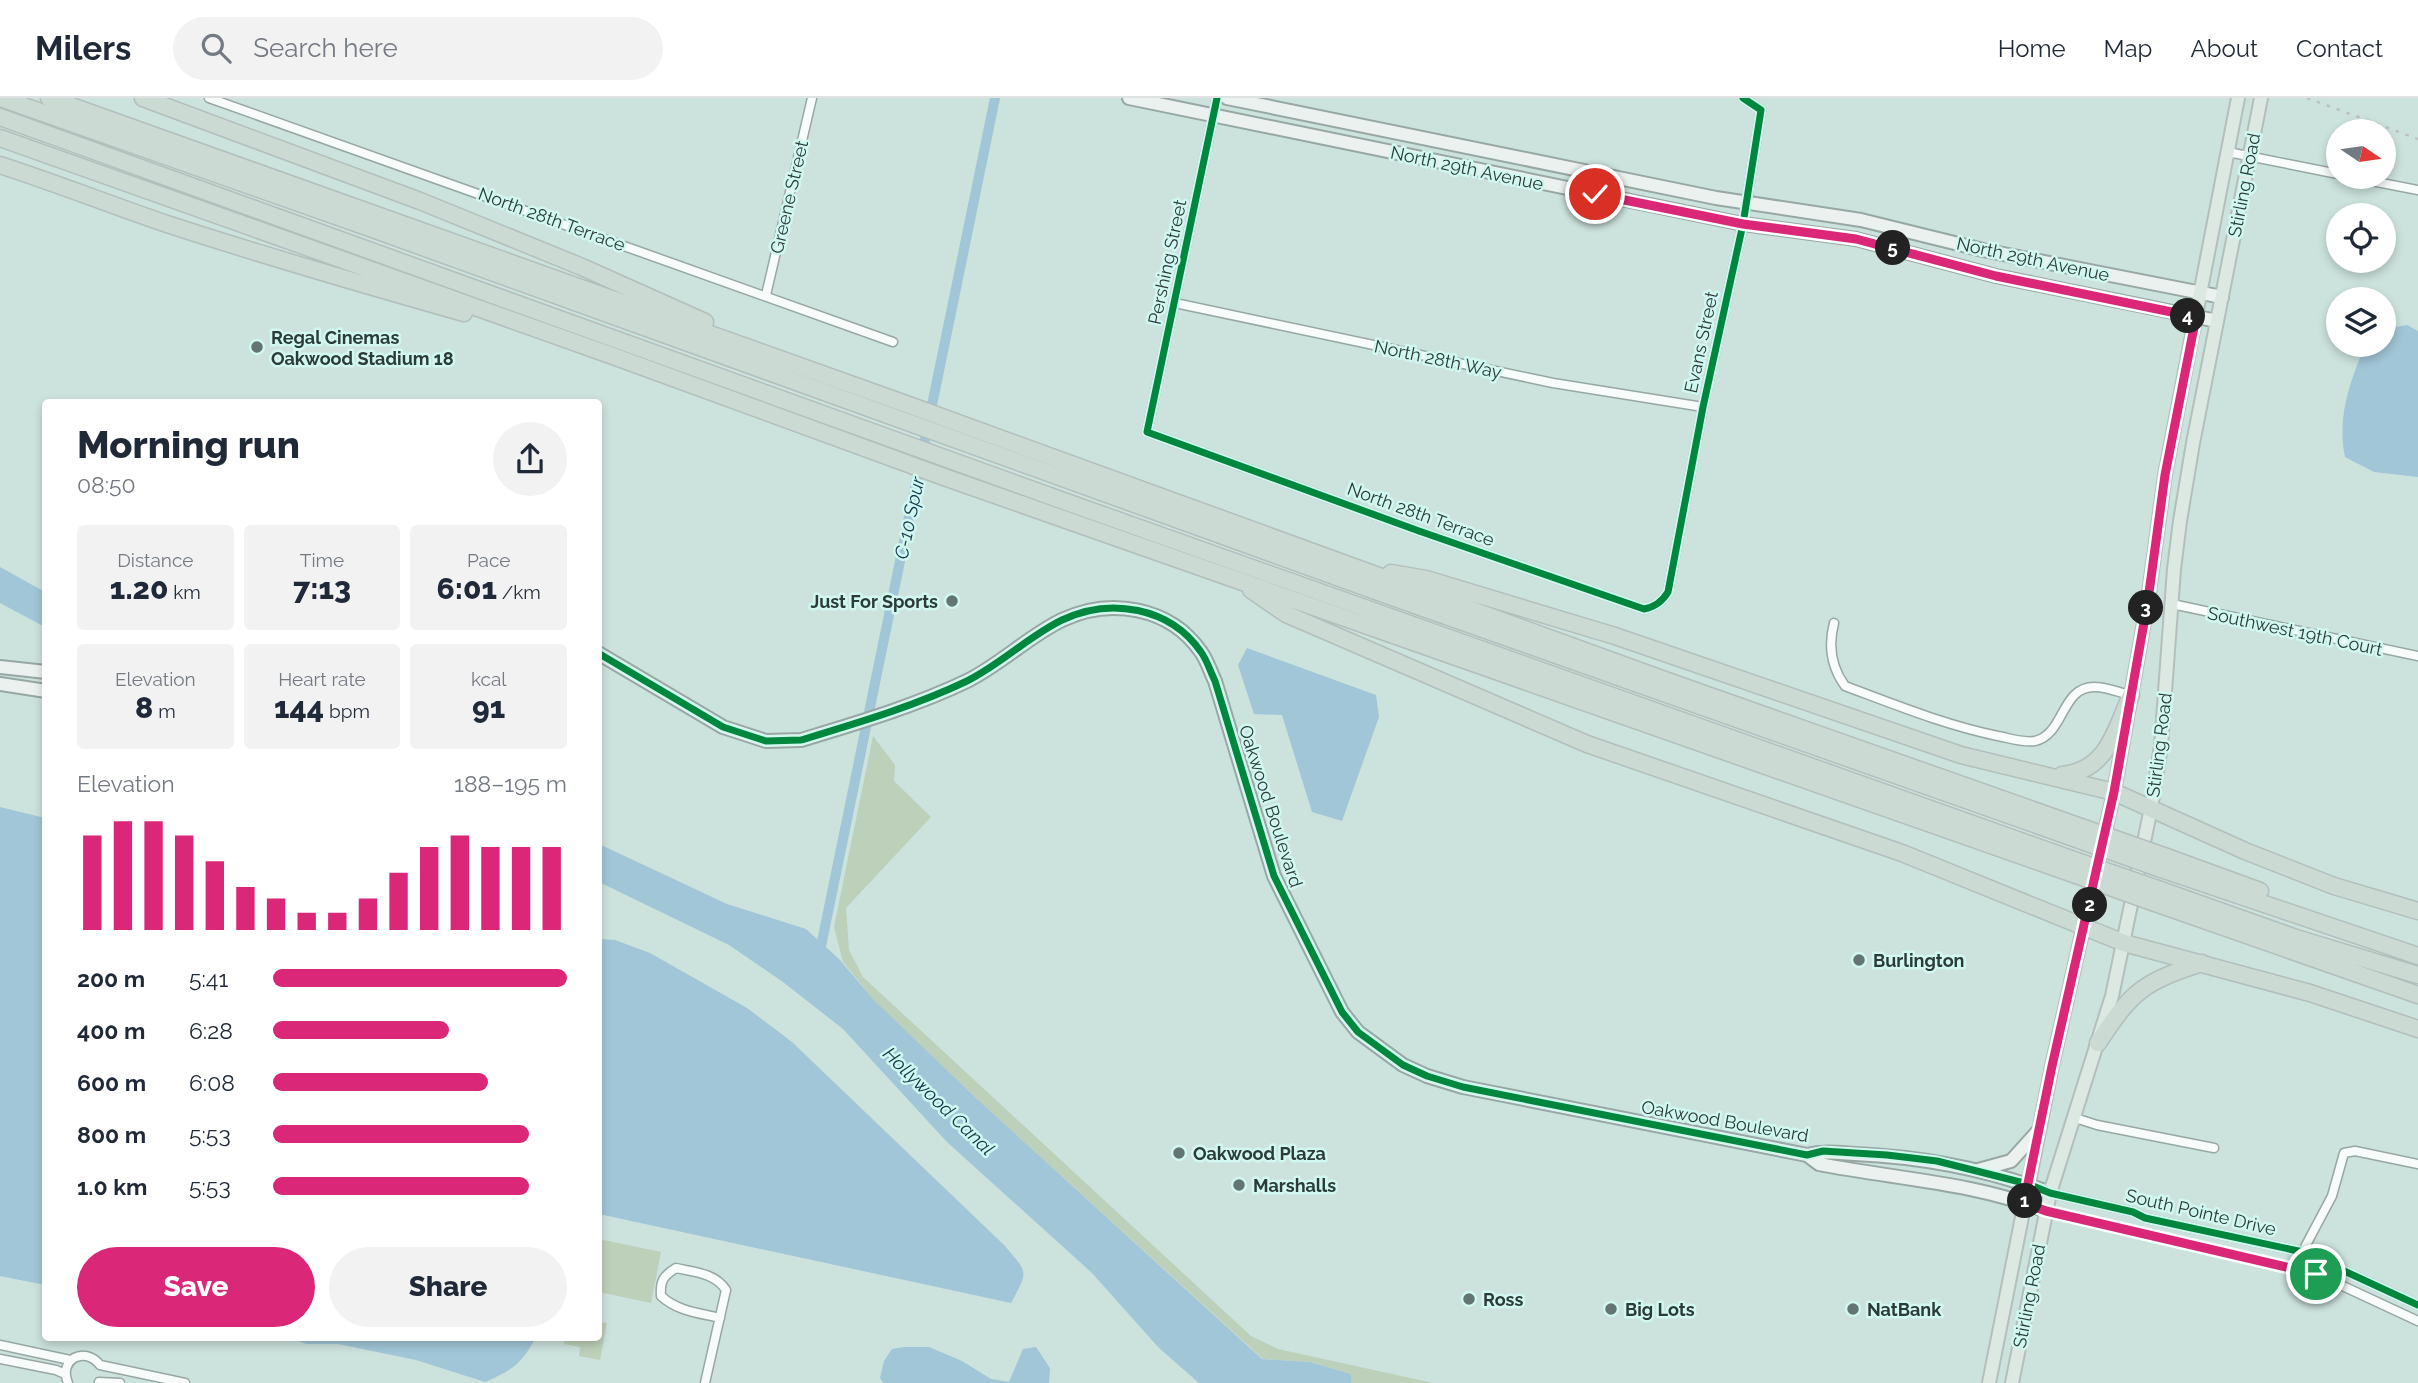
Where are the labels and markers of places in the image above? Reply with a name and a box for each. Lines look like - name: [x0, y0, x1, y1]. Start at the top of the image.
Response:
- pin: [1565, 164, 1625, 224]
- pin: 5: [1876, 230, 1910, 266]
- pin: 4: [2170, 298, 2206, 333]
- place label: Regal Cinemas Oakwood Stadium 18: [271, 327, 454, 369]
- marker: Regal Cinemas Oakwood Stadium 18: [249, 339, 265, 355]
- pin: 3: [2128, 590, 2164, 626]
- place label: Just For Sports: [810, 591, 938, 612]
- marker: Just For Sports: [944, 593, 960, 609]
- pin: 2: [2072, 888, 2108, 922]
- place label: Burlington: [1873, 950, 1964, 971]
- marker: Burlington: [1851, 952, 1867, 968]
- place label: Oakwood Plaza: [1193, 1143, 1326, 1164]
- marker: Oakwood Plaza: [1171, 1145, 1187, 1161]
- place label: Marshalls: [1253, 1175, 1336, 1196]
- marker: Marshalls: [1231, 1177, 1247, 1193]
- pin: 1: [2008, 1184, 2042, 1218]
- pin: [2286, 1244, 2346, 1304]
- place label: Ross: [1483, 1289, 1523, 1310]
- marker: Ross: [1461, 1291, 1477, 1307]
- place label: Big Lots: [1625, 1299, 1695, 1320]
- place label: NatBank: [1867, 1299, 1942, 1320]
- marker: Big Lots: [1603, 1301, 1619, 1317]
- marker: NatBank: [1845, 1301, 1861, 1317]

